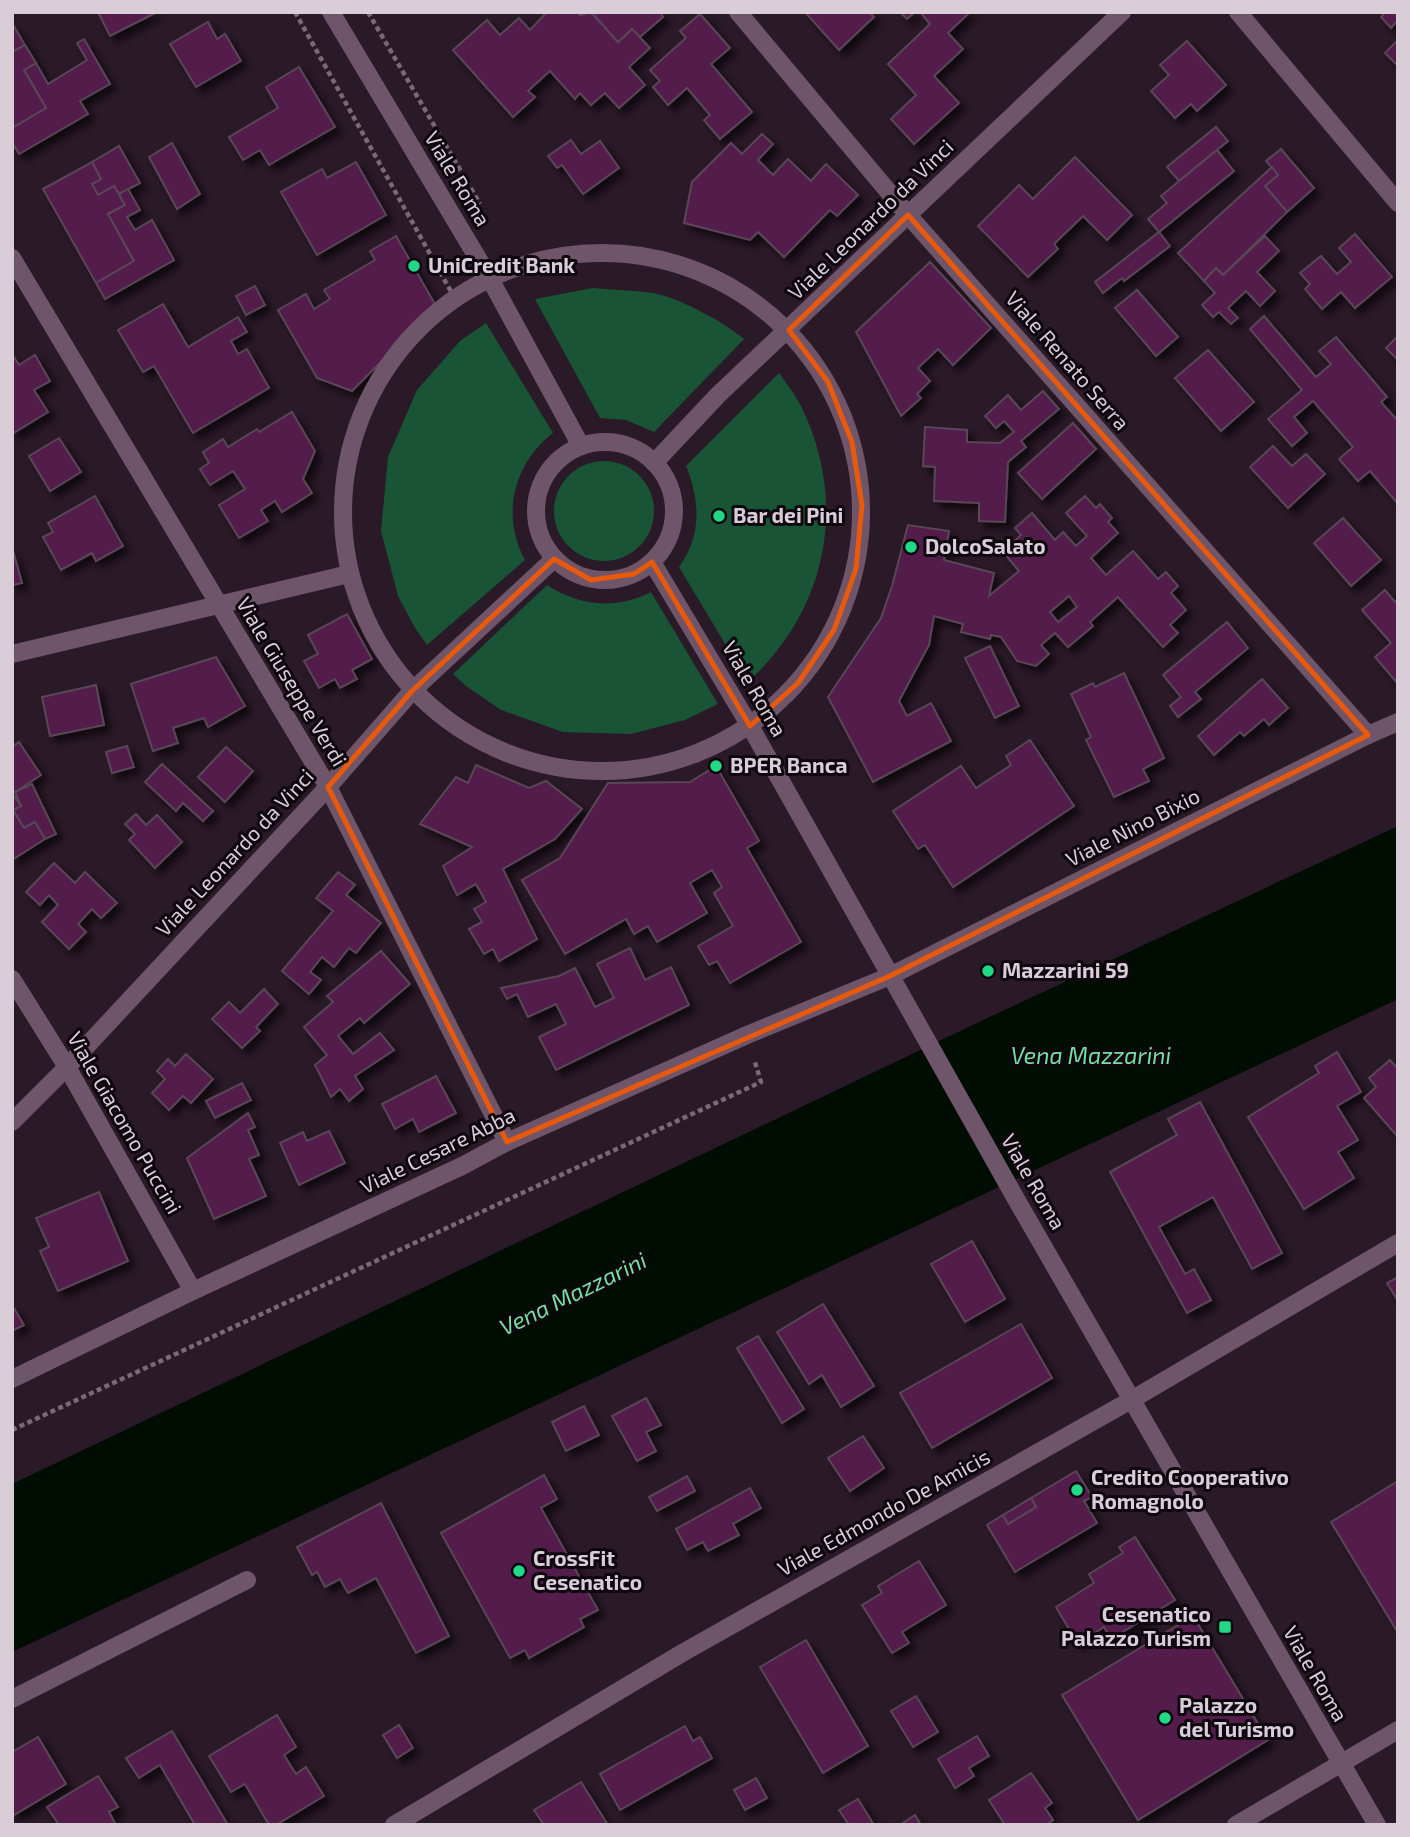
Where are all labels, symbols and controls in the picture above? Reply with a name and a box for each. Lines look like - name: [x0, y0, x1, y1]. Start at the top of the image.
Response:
- street label: Viale Roma: [420, 126, 496, 230]
- street label: Viale Leonardo da Vinci: [782, 134, 958, 304]
- place label: UniCredit Bank: [428, 252, 575, 277]
- marker: UniCredit Bank: [406, 258, 422, 274]
- street label: Viale Renato Serra: [1001, 286, 1135, 435]
- place label: Bar dei Pini: [733, 502, 843, 527]
- marker: Bar dei Pini: [711, 508, 727, 524]
- place label: DolcoSalato: [925, 533, 1046, 558]
- marker: DolcoSalato: [903, 539, 919, 555]
- street label: Viale Giuseppe Verdi: [232, 592, 353, 770]
- street label: Viale Roma: [718, 636, 793, 741]
- place label: BPER Banca: [730, 752, 847, 777]
- marker: BPER Banca: [708, 758, 724, 774]
- street label: Viale Leonardo da Vinci: [150, 763, 318, 941]
- street label: Viale Nino Bixio: [1061, 782, 1203, 871]
- place label: Mazzarini 59: [1002, 957, 1129, 982]
- marker: Mazzarini 59: [980, 963, 996, 979]
- street label: Viale Giacomo Puccini: [63, 1027, 188, 1218]
- water label: Vena Mazzarini: [1011, 1041, 1172, 1069]
- street label: Viale Cesare Abba: [356, 1101, 519, 1198]
- street label: Viale Roma: [997, 1129, 1072, 1234]
- water label: Vena Mazzarini: [494, 1245, 651, 1341]
- street label: Viale Edmondo De Amicis: [773, 1443, 994, 1581]
- place label: Credito Cooperativo Romagnolo: [1091, 1464, 1289, 1513]
- marker: Credito Cooperativo Romagnolo: [1069, 1482, 1085, 1498]
- place label: CrossFit Cesenatico: [533, 1545, 642, 1594]
- marker: CrossFit Cesenatico: [511, 1563, 527, 1579]
- place label: Cesenatico Palazzo Turism: [1061, 1601, 1211, 1650]
- marker: Cesenatico Palazzo Turism: [1217, 1619, 1233, 1635]
- street label: Viale Roma: [1279, 1621, 1354, 1726]
- place label: Palazzo del Turismo: [1179, 1692, 1294, 1741]
- marker: Palazzo del Turismo: [1157, 1710, 1173, 1726]

